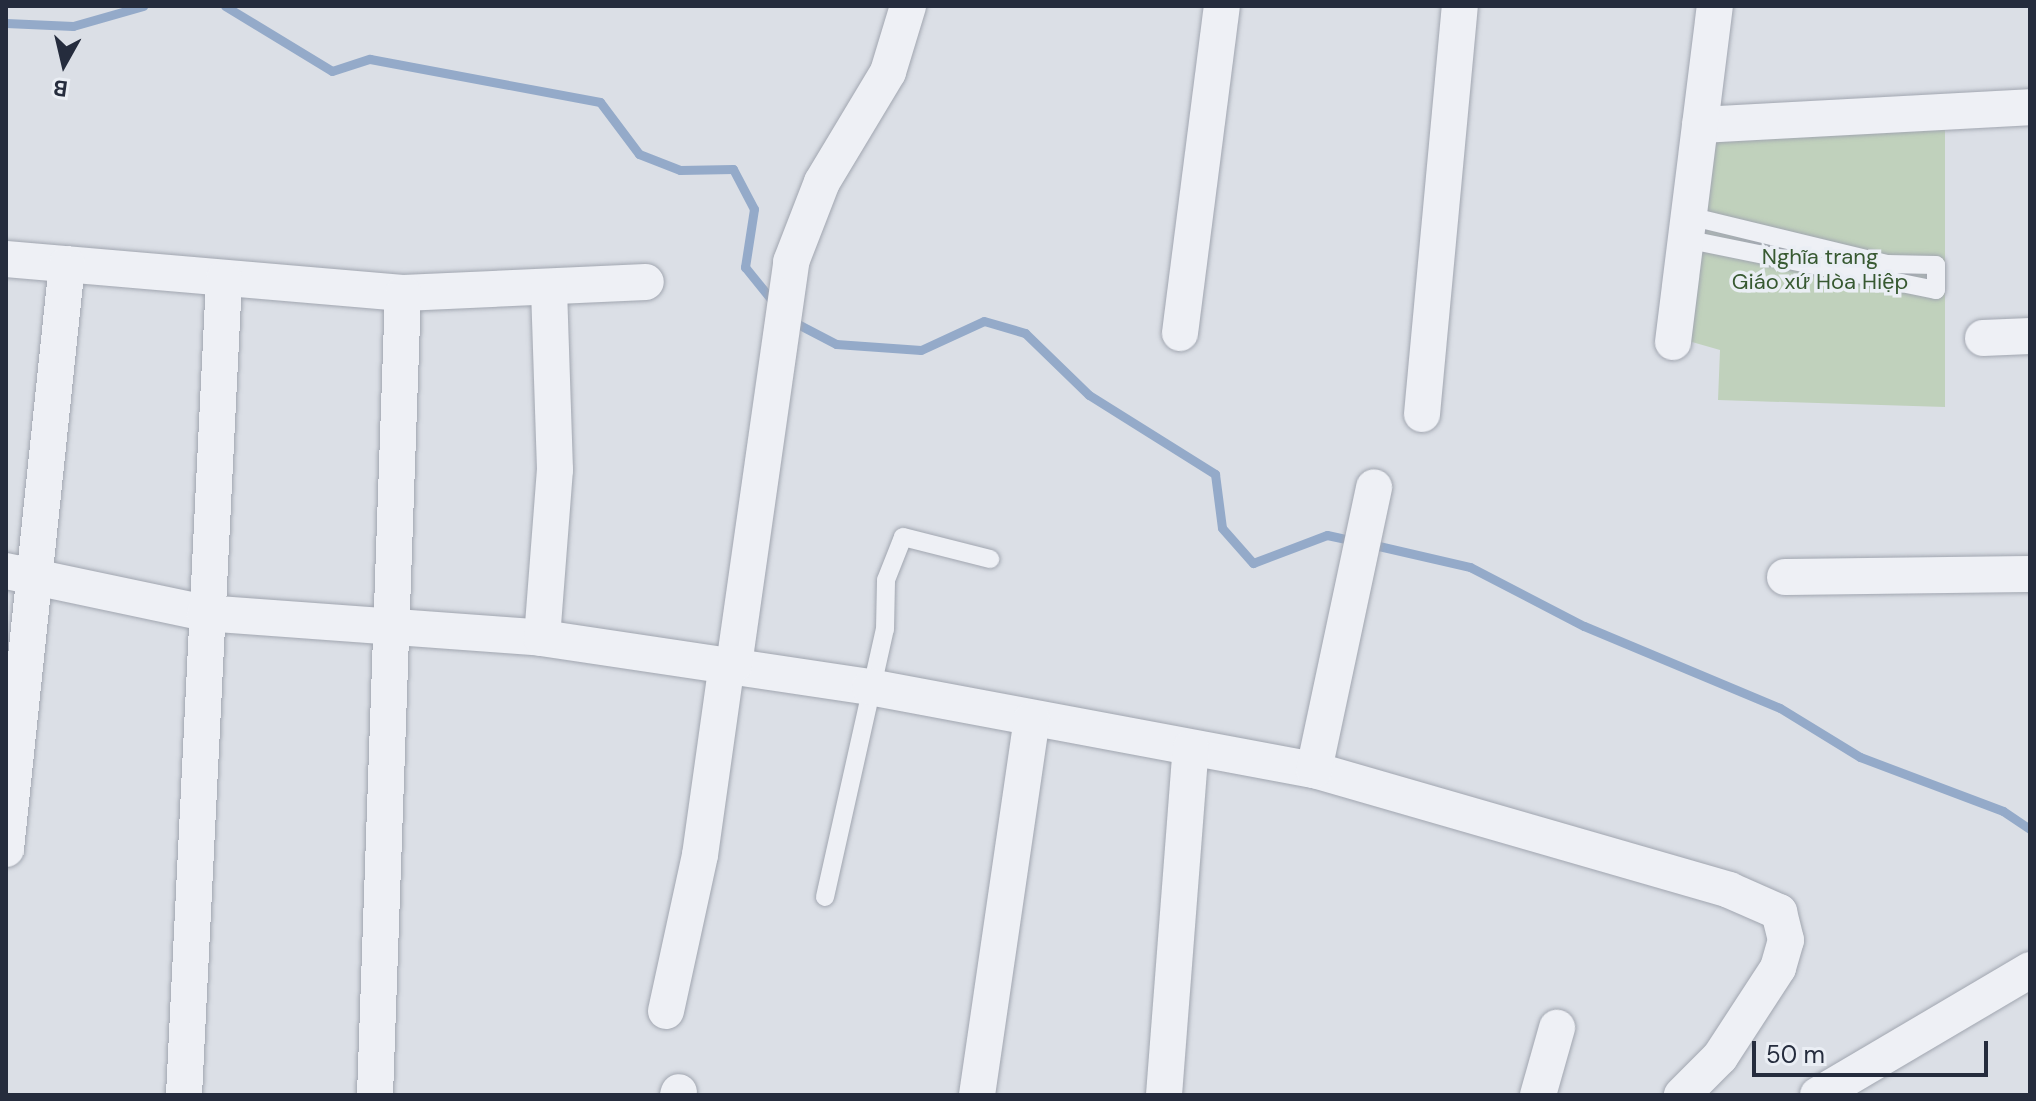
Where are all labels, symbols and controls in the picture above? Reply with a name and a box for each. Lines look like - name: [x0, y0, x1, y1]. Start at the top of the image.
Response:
- north arrow: [24, 24, 104, 104]
- text: B: [52, 73, 70, 104]
- park label: Nghĩa trang Giáo xứ Hòa Hiệp: [1732, 243, 1908, 294]
- scale bar: [1756, 1025, 1992, 1075]
- text: 50 m: [1766, 1039, 1825, 1070]

